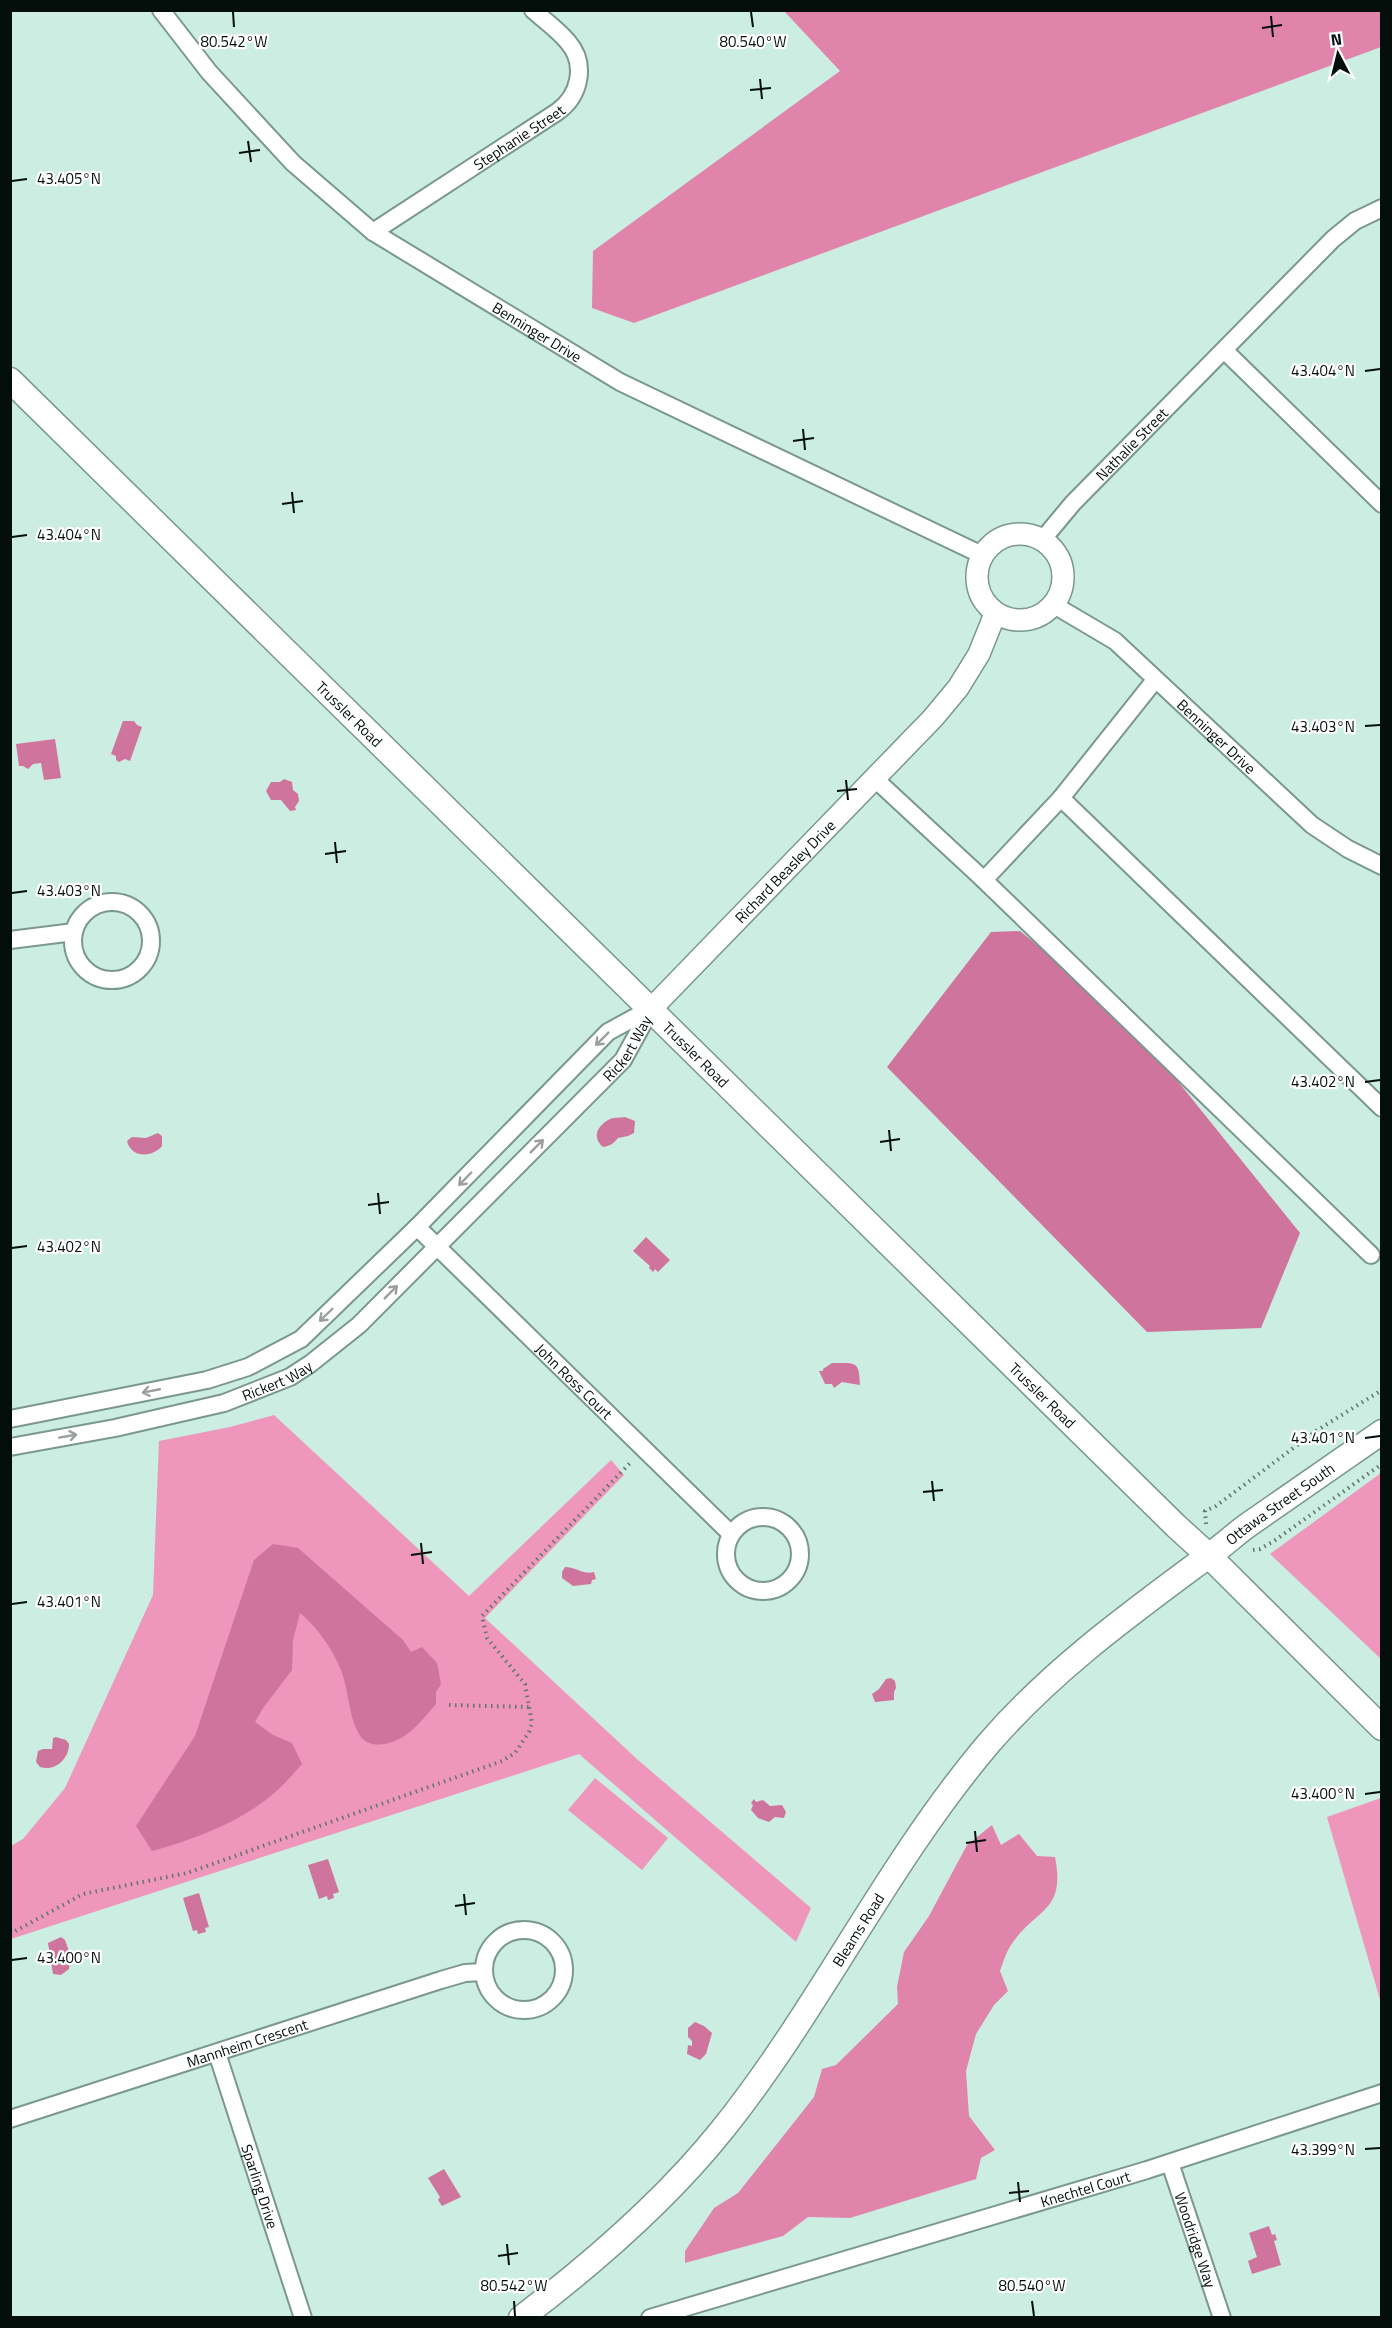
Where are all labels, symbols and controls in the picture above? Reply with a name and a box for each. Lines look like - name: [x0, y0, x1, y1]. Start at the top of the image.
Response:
- north arrow: [1308, 24, 1368, 84]
- text: N: [1329, 27, 1343, 52]
- text: 80.542°W: [201, 30, 267, 53]
- text: 80.540°W: [720, 30, 786, 53]
- street label: Stephanie Street: [468, 98, 570, 175]
- text: 43.405°N: [37, 167, 101, 190]
- street label: Benninger Drive: [488, 296, 586, 368]
- text: 43.404°N: [1291, 359, 1355, 382]
- street label: Nathalie Street: [1090, 401, 1173, 486]
- text: 43.404°N: [37, 523, 101, 546]
- street label: Trussler Road: [311, 675, 388, 752]
- street label: Benninger Drive: [1172, 693, 1261, 779]
- text: 43.403°N: [1291, 715, 1355, 738]
- street label: Richard Beasley Drive: [729, 814, 840, 928]
- text: 43.403°N: [37, 879, 101, 902]
- street label: Rickert Way: [597, 1011, 657, 1086]
- street label: Trussler Road: [657, 1016, 735, 1093]
- one-way arrow: [594, 1032, 609, 1047]
- text: 43.402°N: [1291, 1070, 1355, 1093]
- one-way arrow: [529, 1139, 544, 1154]
- one-way arrow: [458, 1171, 472, 1186]
- text: 43.402°N: [37, 1235, 101, 1258]
- one-way arrow: [384, 1285, 399, 1299]
- one-way arrow: [319, 1308, 334, 1323]
- street label: John Ross Court: [530, 1338, 619, 1425]
- street label: Rickert Way: [238, 1354, 317, 1406]
- street label: Trussler Road: [1004, 1357, 1081, 1433]
- one-way arrow: [142, 1386, 161, 1397]
- text: 43.401°N: [1291, 1426, 1355, 1449]
- one-way arrow: [58, 1430, 77, 1441]
- street label: Ottawa Street South: [1220, 1457, 1339, 1550]
- text: 43.401°N: [37, 1590, 101, 1613]
- text: 43.400°N: [1291, 1782, 1355, 1805]
- street label: Bleams Road: [826, 1888, 890, 1971]
- text: 43.400°N: [37, 1946, 101, 1969]
- street label: Mannheim Crescent: [183, 2012, 311, 2073]
- text: 43.399°N: [1291, 2138, 1355, 2161]
- street label: Sparling Drive: [236, 2141, 285, 2231]
- street label: Knechtel Court: [1037, 2164, 1134, 2213]
- street label: Woodridge Way: [1169, 2189, 1223, 2291]
- text: 80.542°W: [481, 2274, 547, 2297]
- text: 80.540°W: [999, 2274, 1065, 2297]

